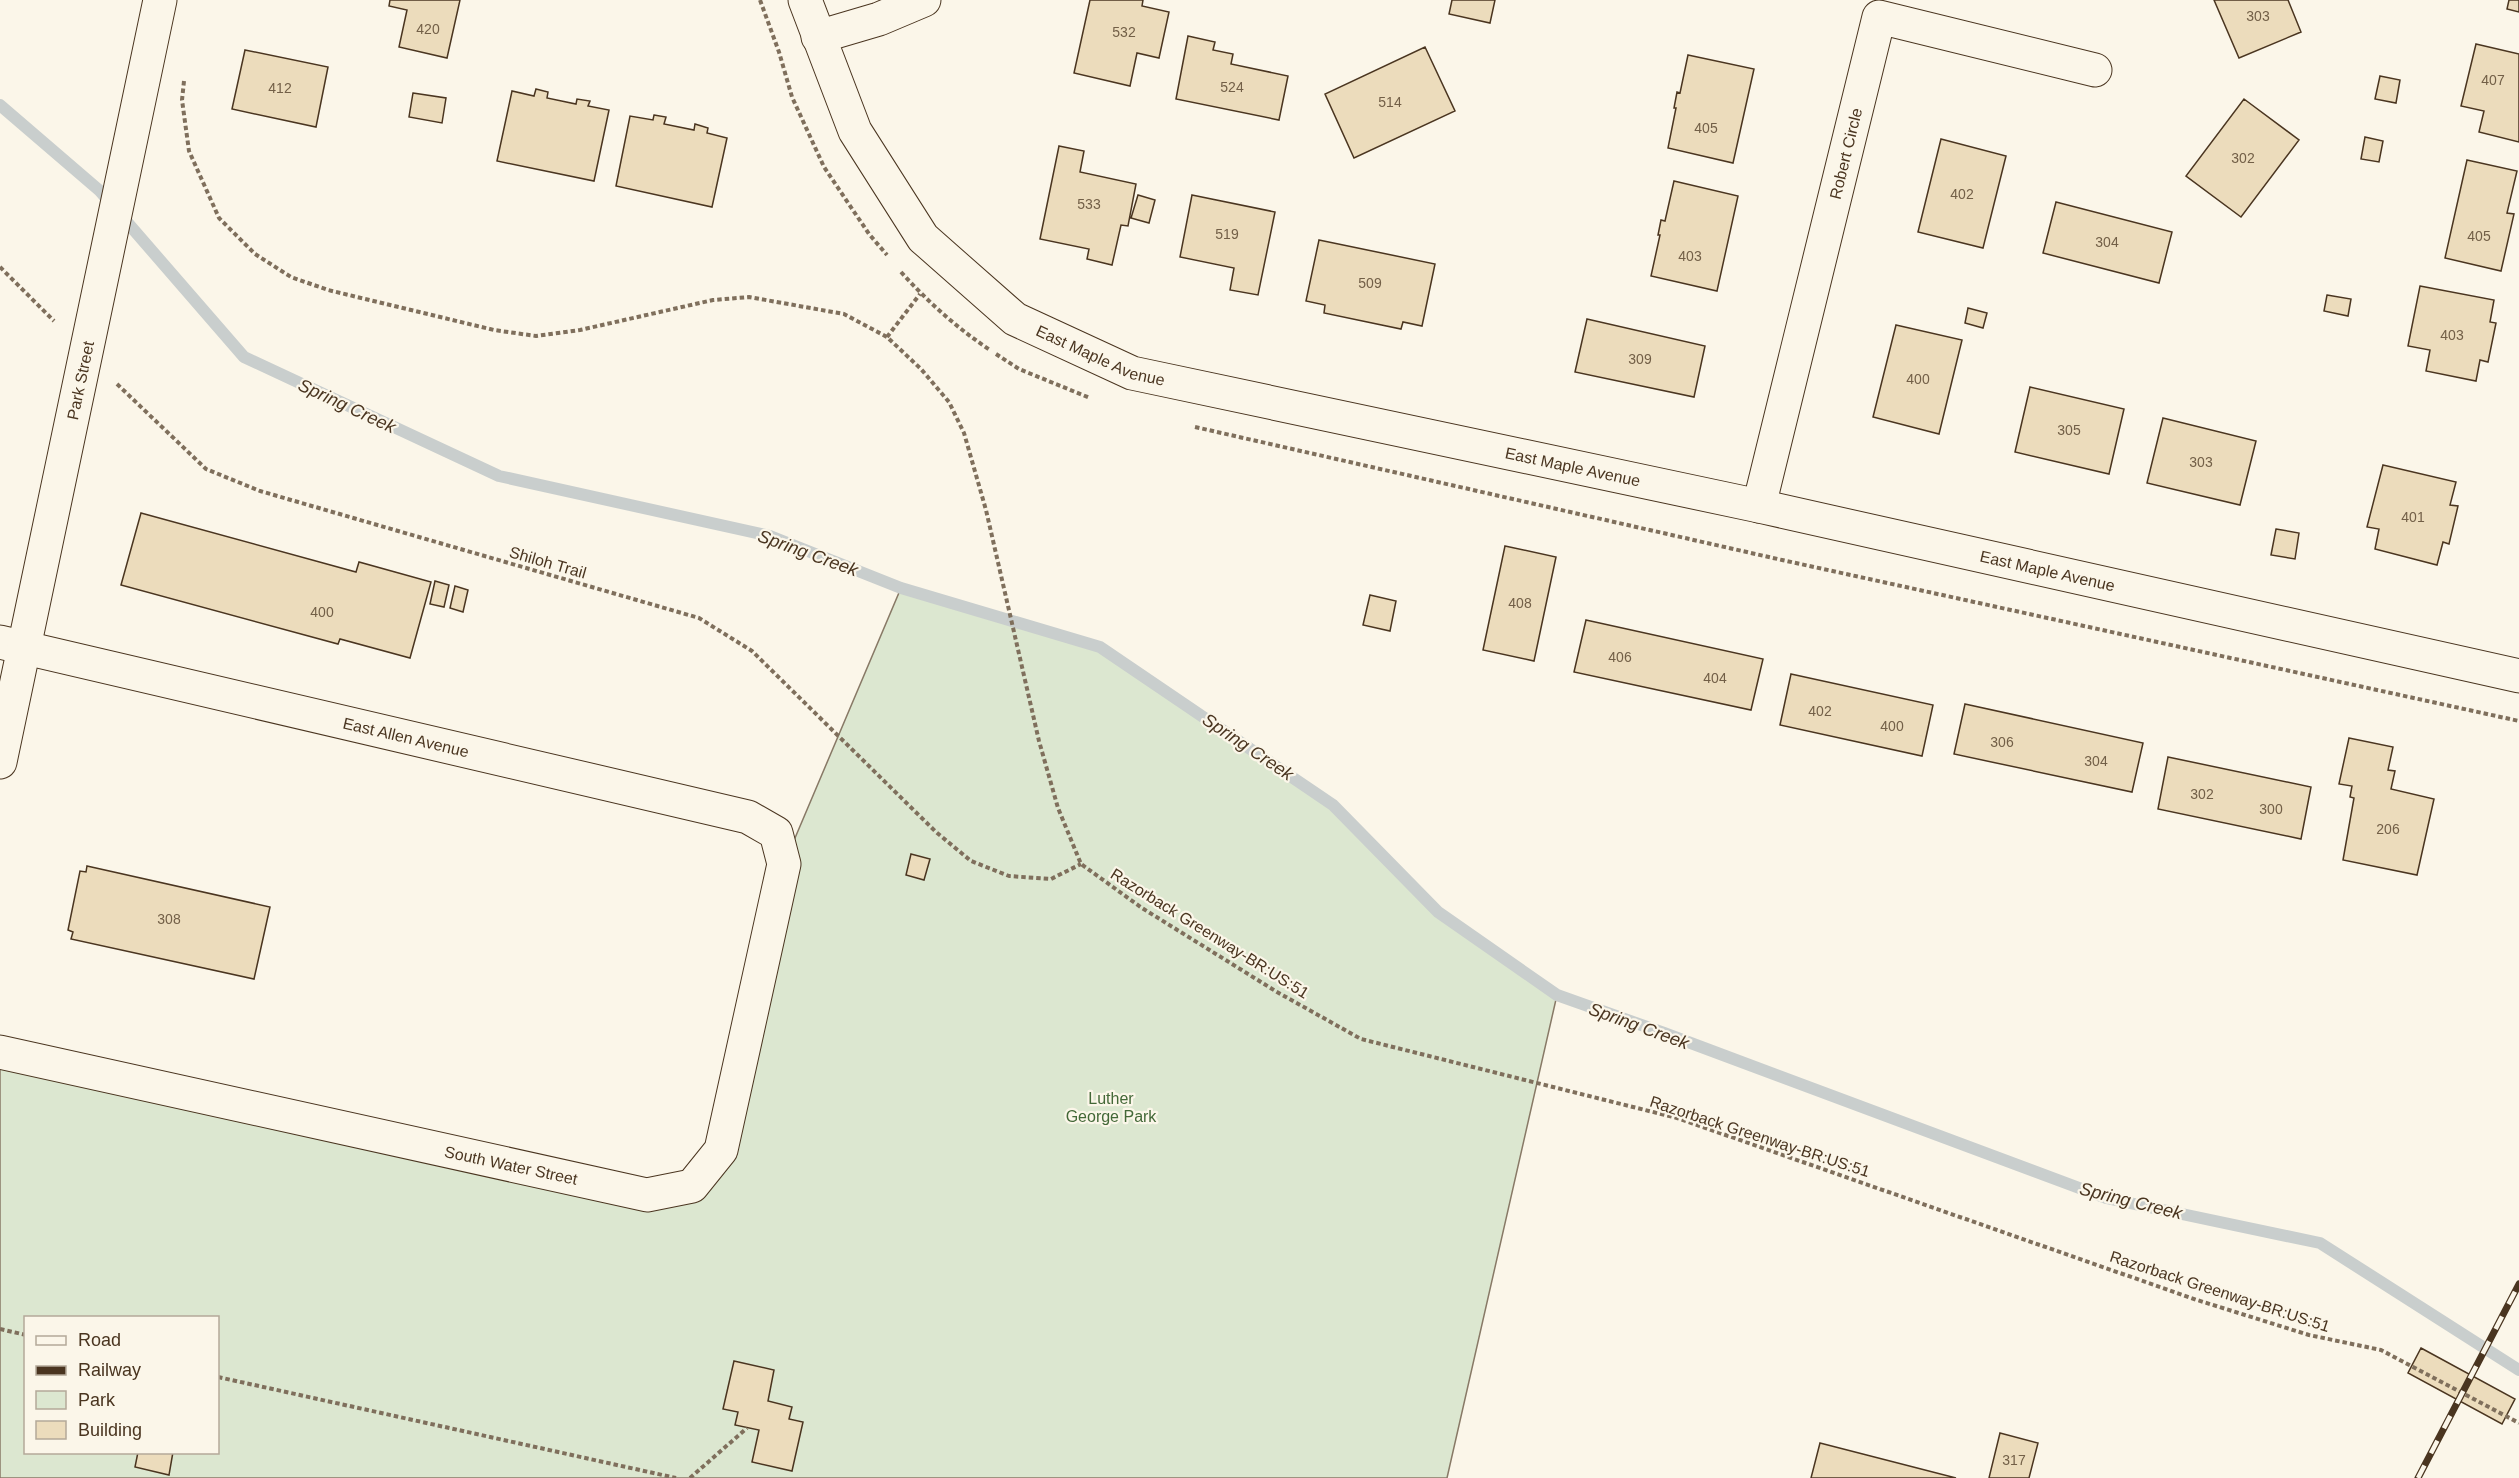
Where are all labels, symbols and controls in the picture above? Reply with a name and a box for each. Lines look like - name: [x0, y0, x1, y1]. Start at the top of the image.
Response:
- house number: 303: [2246, 8, 2270, 24]
- house number: 420: [416, 21, 440, 37]
- house number: 532: [1112, 24, 1136, 40]
- house number: 407: [2481, 72, 2505, 88]
- house number: 524: [1220, 79, 1244, 95]
- house number: 412: [268, 80, 292, 96]
- house number: 514: [1378, 94, 1402, 110]
- street label: Robert Circle: [1827, 106, 1865, 201]
- house number: 405: [1694, 120, 1718, 136]
- house number: 302: [2231, 150, 2255, 166]
- house number: 402: [1950, 186, 1974, 202]
- house number: 533: [1077, 196, 1101, 212]
- house number: 519: [1215, 226, 1239, 242]
- house number: 405: [2467, 228, 2491, 244]
- house number: 304: [2095, 234, 2119, 250]
- house number: 403: [1678, 248, 1702, 264]
- house number: 509: [1358, 275, 1382, 291]
- street label: East Maple Avenue: [1034, 322, 1166, 389]
- house number: 403: [2440, 327, 2464, 343]
- street label: Park Street: [64, 339, 97, 421]
- house number: 309: [1628, 351, 1652, 367]
- house number: 400: [1906, 371, 1930, 387]
- water label: Spring Creek: [295, 375, 400, 438]
- house number: 305: [2057, 422, 2081, 438]
- street label: East Maple Avenue: [1504, 444, 1642, 490]
- house number: 303: [2189, 454, 2213, 470]
- house number: 401: [2401, 509, 2425, 525]
- water label: Spring Creek: [755, 526, 862, 581]
- street label: Shiloh Trail: [507, 543, 588, 582]
- street label: East Maple Avenue: [1978, 548, 2117, 594]
- house number: 408: [1508, 595, 1532, 611]
- house number: 400: [310, 604, 334, 620]
- house number: 406: [1608, 649, 1632, 665]
- house number: 404: [1703, 670, 1727, 686]
- house number: 402: [1808, 703, 1832, 719]
- water label: Spring Creek: [1199, 709, 1298, 785]
- street label: East Allen Avenue: [341, 715, 471, 760]
- house number: 400: [1880, 718, 1904, 734]
- house number: 306: [1990, 734, 2014, 750]
- house number: 304: [2084, 753, 2108, 769]
- house number: 302: [2190, 786, 2214, 802]
- house number: 300: [2259, 801, 2283, 817]
- house number: 206: [2376, 821, 2400, 837]
- street label: Razorback Greenway-BR:US:51: [1108, 865, 1312, 1002]
- house number: 308: [157, 911, 181, 927]
- water label: Spring Creek: [1586, 999, 1693, 1054]
- park label: Luther George Park: [1066, 1090, 1157, 1125]
- street label: Razorback Greenway-BR:US:51: [1648, 1093, 1872, 1180]
- street label: South Water Street: [443, 1143, 579, 1188]
- water label: Spring Creek: [2078, 1179, 2185, 1224]
- street label: Razorback Greenway-BR:US:51: [2108, 1248, 2332, 1335]
- legend: [24, 1316, 219, 1454]
- text: Road: [78, 1330, 121, 1350]
- text: Railway: [78, 1360, 141, 1380]
- text: Park: [78, 1390, 116, 1410]
- text: Building: [78, 1420, 142, 1440]
- house number: 317: [2002, 1452, 2026, 1468]

